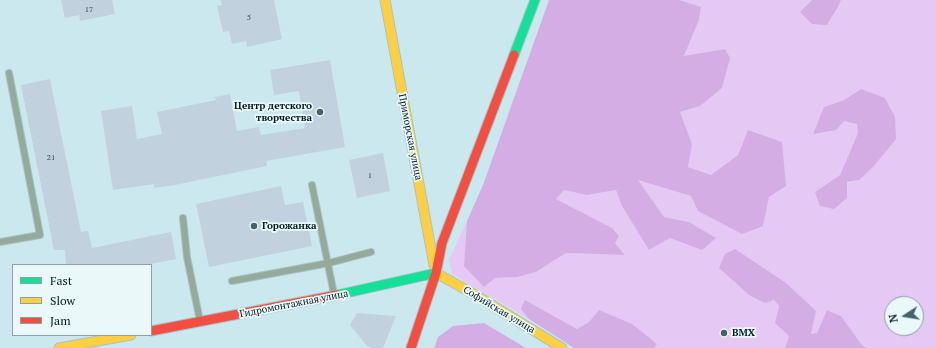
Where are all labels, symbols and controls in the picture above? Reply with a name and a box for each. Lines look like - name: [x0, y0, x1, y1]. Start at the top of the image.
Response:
- house number: 17: [85, 5, 93, 15]
- house number: 5: [247, 13, 251, 23]
- street label: Приморская улица: [396, 93, 424, 181]
- place label: Центр детского творчества: [234, 100, 312, 124]
- marker: Центр детского творчества: [315, 107, 325, 117]
- house number: 21: [47, 153, 55, 163]
- house number: 1: [368, 171, 372, 181]
- place label: Горожанка: [262, 220, 316, 232]
- marker: Горожанка: [249, 221, 259, 231]
- legend: [12, 264, 152, 336]
- text: Fast: [50, 273, 72, 288]
- street label: Софийская улица: [461, 284, 537, 336]
- street label: Гидромонтажная улица: [239, 288, 349, 320]
- text: Slow: [50, 293, 75, 308]
- north arrow: [884, 296, 924, 336]
- text: Jam: [50, 313, 71, 328]
- text: N: [886, 313, 901, 324]
- place label: BMX: [732, 327, 755, 339]
- marker: BMX: [719, 328, 729, 338]

